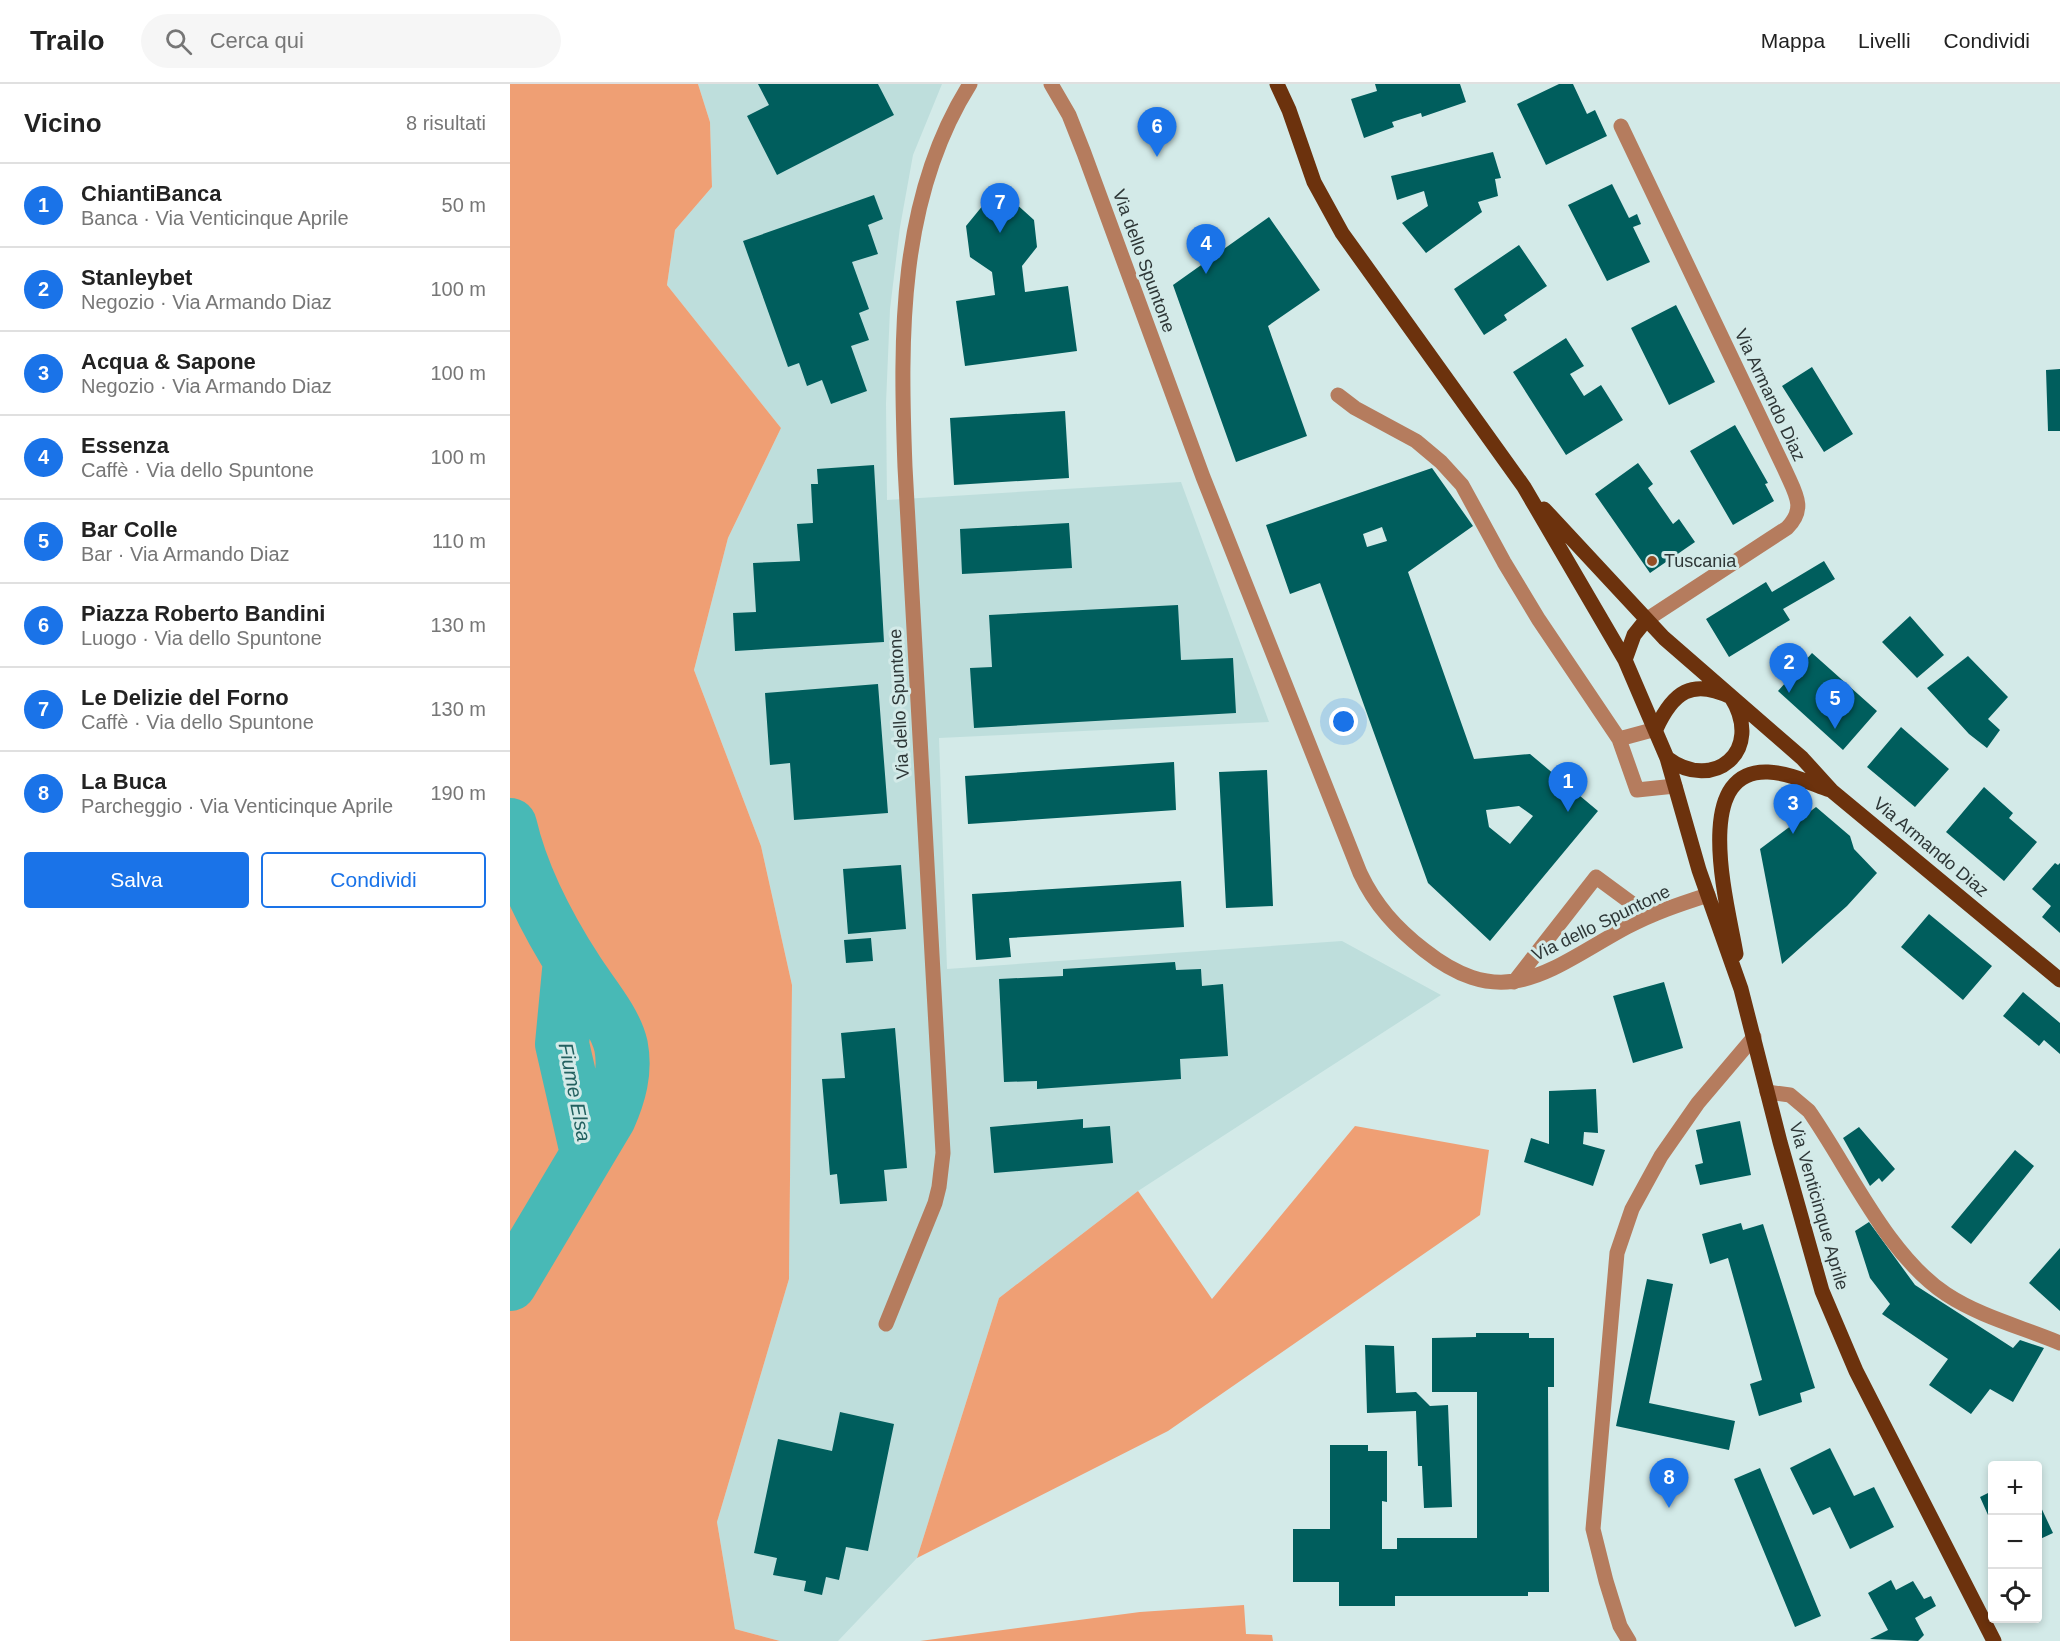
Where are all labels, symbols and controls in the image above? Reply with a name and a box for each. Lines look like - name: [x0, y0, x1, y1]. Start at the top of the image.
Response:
- search box: [141, 14, 561, 68]
- text: Trailo: [30, 25, 105, 56]
- icon: search: [162, 25, 195, 58]
- text: Cerca qui: [210, 28, 304, 53]
- text: Mappa: [1761, 29, 1825, 52]
- text: Livelli: [1858, 29, 1911, 52]
- text: Condividi: [1944, 29, 2030, 52]
- pin: 6: [1138, 107, 1176, 157]
- text: Vicino: [24, 108, 102, 138]
- text: 8 risultati: [406, 112, 486, 134]
- text: ChiantiBanca: [81, 181, 222, 206]
- pin: 7: [980, 184, 1020, 233]
- street label: Via dello Spuntone: [1109, 187, 1179, 335]
- text: 1: [38, 194, 49, 216]
- text: 50 m: [442, 194, 486, 216]
- text: Banca · Via Venticinque Aprile: [81, 207, 349, 229]
- pin: 4: [1186, 224, 1226, 274]
- text: Stanleybet: [81, 265, 192, 290]
- text: 2: [38, 278, 49, 300]
- text: 100 m: [430, 278, 486, 300]
- text: Negozio · Via Armando Diaz: [81, 291, 332, 313]
- street label: Via Armando Diaz: [1731, 326, 1809, 464]
- text: Acqua & Sapone: [81, 349, 256, 374]
- text: 3: [38, 362, 49, 384]
- text: 100 m: [430, 362, 486, 384]
- text: Negozio · Via Armando Diaz: [81, 375, 332, 397]
- text: Essenza: [81, 433, 169, 458]
- text: 4: [38, 446, 49, 468]
- text: 100 m: [430, 446, 486, 468]
- text: Caffè · Via dello Spuntone: [81, 459, 314, 481]
- text: Bar Colle: [81, 517, 178, 542]
- text: 5: [38, 530, 49, 552]
- text: 110 m: [432, 530, 486, 552]
- text: Bar · Via Armando Diaz: [81, 543, 290, 565]
- place label: Tuscania: [1664, 551, 1737, 571]
- marker: Tuscania: [1645, 554, 1659, 568]
- text: Piazza Roberto Bandini: [81, 601, 325, 626]
- text: 6: [38, 614, 49, 636]
- text: 130 m: [430, 614, 486, 636]
- text: Luogo · Via dello Spuntone: [81, 627, 322, 649]
- street label: Via dello Spuntone: [885, 628, 913, 780]
- pin: 2: [1770, 644, 1808, 693]
- pin: 5: [1816, 680, 1854, 729]
- text: Le Delizie del Forno: [81, 685, 289, 710]
- text: 7: [38, 698, 49, 720]
- text: 130 m: [430, 698, 486, 720]
- your location: [1329, 707, 1358, 736]
- text: Caffè · Via dello Spuntone: [81, 711, 314, 733]
- pin: 1: [1548, 762, 1588, 812]
- text: La Buca: [81, 769, 167, 794]
- text: 8: [38, 782, 49, 804]
- text: 190 m: [430, 782, 486, 804]
- pin: 3: [1774, 784, 1812, 834]
- street label: Via Armando Diaz: [1870, 793, 1992, 901]
- text: Parcheggio · Via Venticinque Aprile: [81, 795, 393, 817]
- button: Salva: [24, 852, 249, 908]
- button: Condividi: [261, 852, 486, 908]
- street label: Via dello Spuntone: [1529, 881, 1673, 965]
- water label: Fiume Elsa: [555, 1041, 595, 1143]
- street label: Via Venticinque Aprile: [1785, 1120, 1853, 1292]
- pin: 8: [1650, 1458, 1688, 1508]
- map controls: [1988, 1461, 2042, 1623]
- button: +: [1988, 1461, 2042, 1515]
- button: −: [1988, 1515, 2042, 1569]
- button: locate: [1988, 1569, 2042, 1623]

